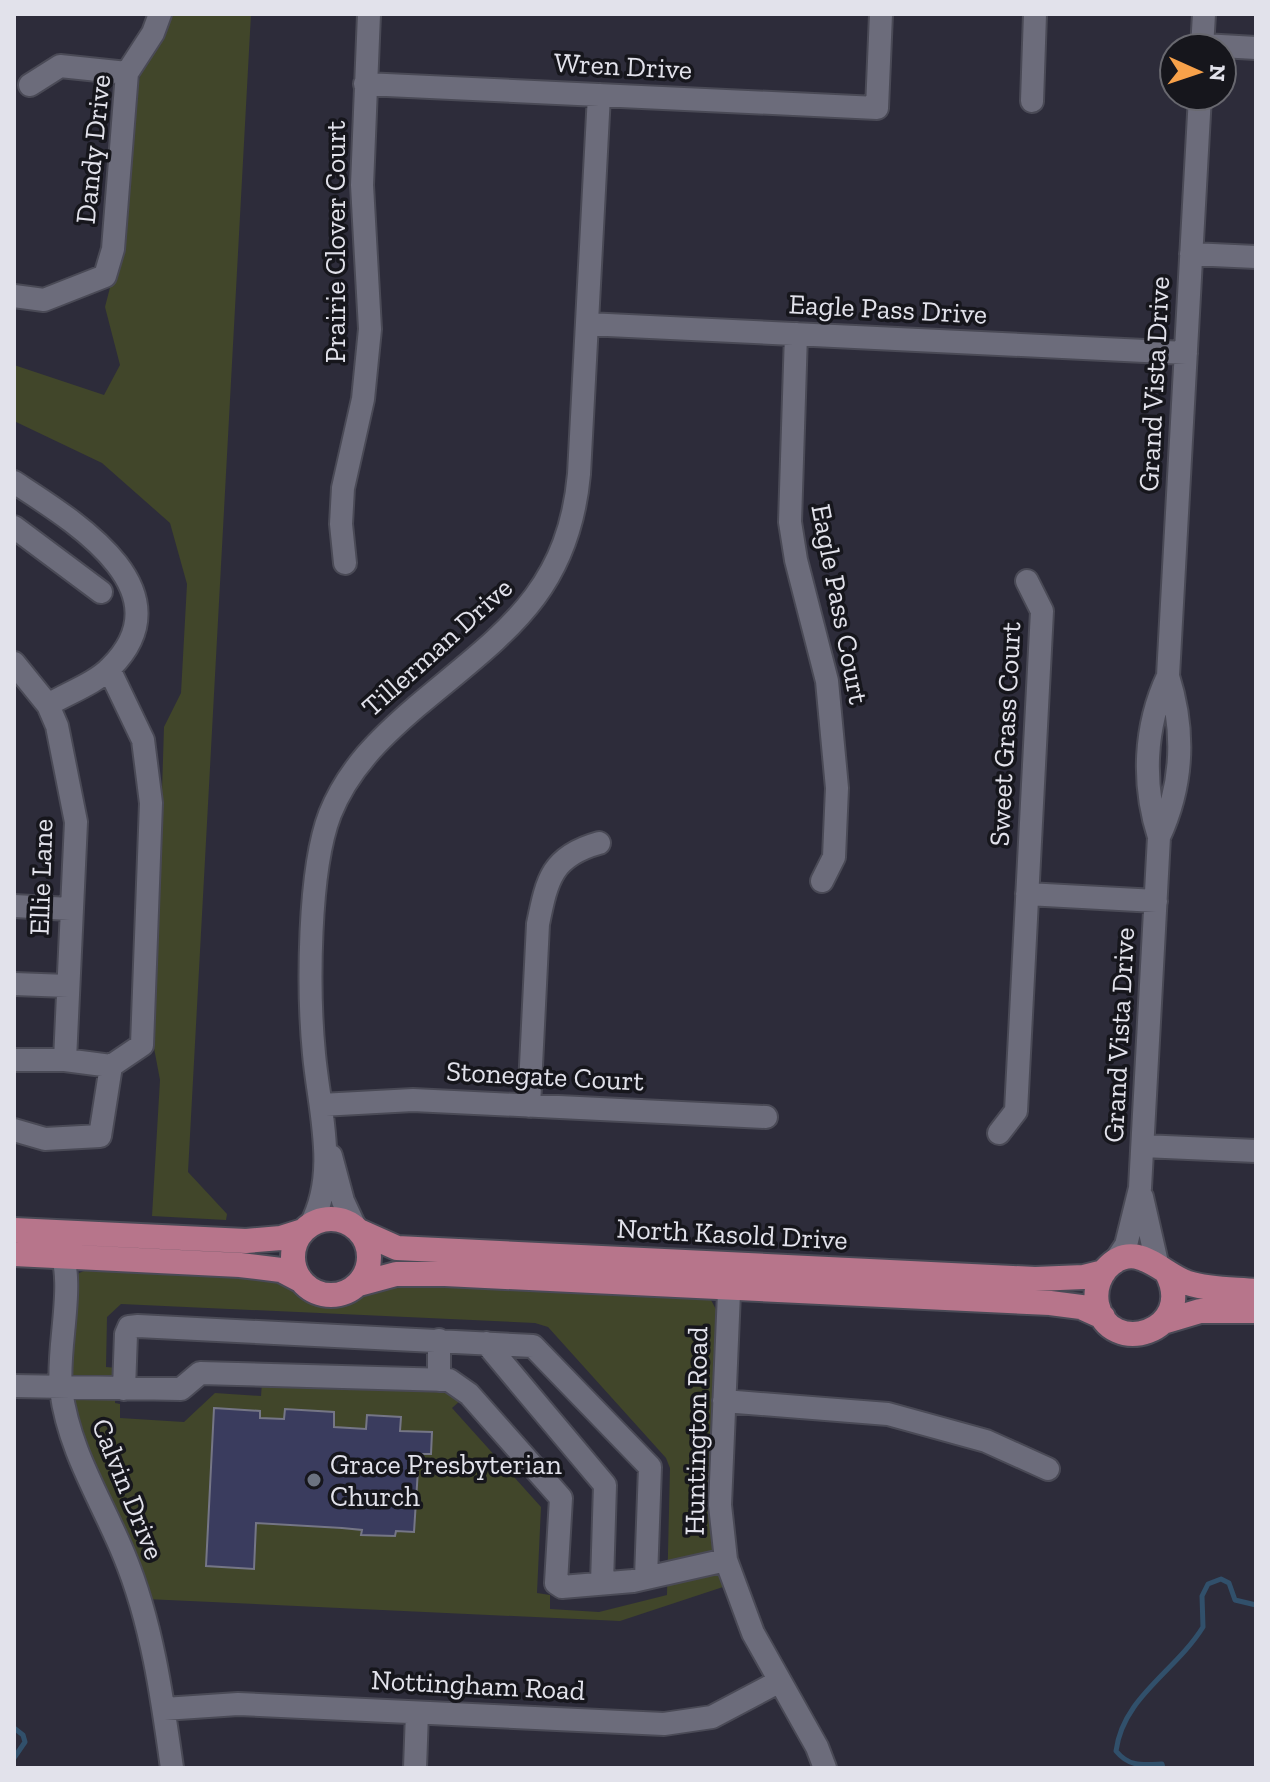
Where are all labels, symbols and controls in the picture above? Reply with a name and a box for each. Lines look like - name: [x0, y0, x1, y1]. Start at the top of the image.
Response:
- north arrow: [1158, 32, 1238, 112]
- street label: Wren Drive: [553, 46, 693, 86]
- text: N: [1204, 64, 1231, 82]
- street label: Dandy Drive: [69, 73, 117, 225]
- street label: Prairie Clover Court: [319, 120, 352, 363]
- street label: Grand Vista Drive: [1132, 276, 1176, 492]
- street label: Eagle Pass Drive: [788, 287, 988, 331]
- street label: Eagle Pass Court: [804, 501, 876, 707]
- street label: Tillerman Drive: [355, 571, 519, 723]
- street label: Sweet Grass Court: [983, 620, 1027, 847]
- street label: Ellie Lane: [22, 818, 60, 936]
- street label: Grand Vista Drive: [1097, 927, 1141, 1143]
- street label: Stonegate Court: [445, 1054, 645, 1098]
- street label: North Kasold Drive: [616, 1211, 848, 1257]
- street label: Huntington Road: [678, 1326, 714, 1536]
- street label: Calvin Drive: [85, 1414, 171, 1564]
- place label: Grace Presbyterian Church: [330, 1448, 562, 1513]
- marker: Grace Presbyterian Church: [305, 1471, 323, 1489]
- street label: Nottingham Road: [370, 1663, 586, 1707]

